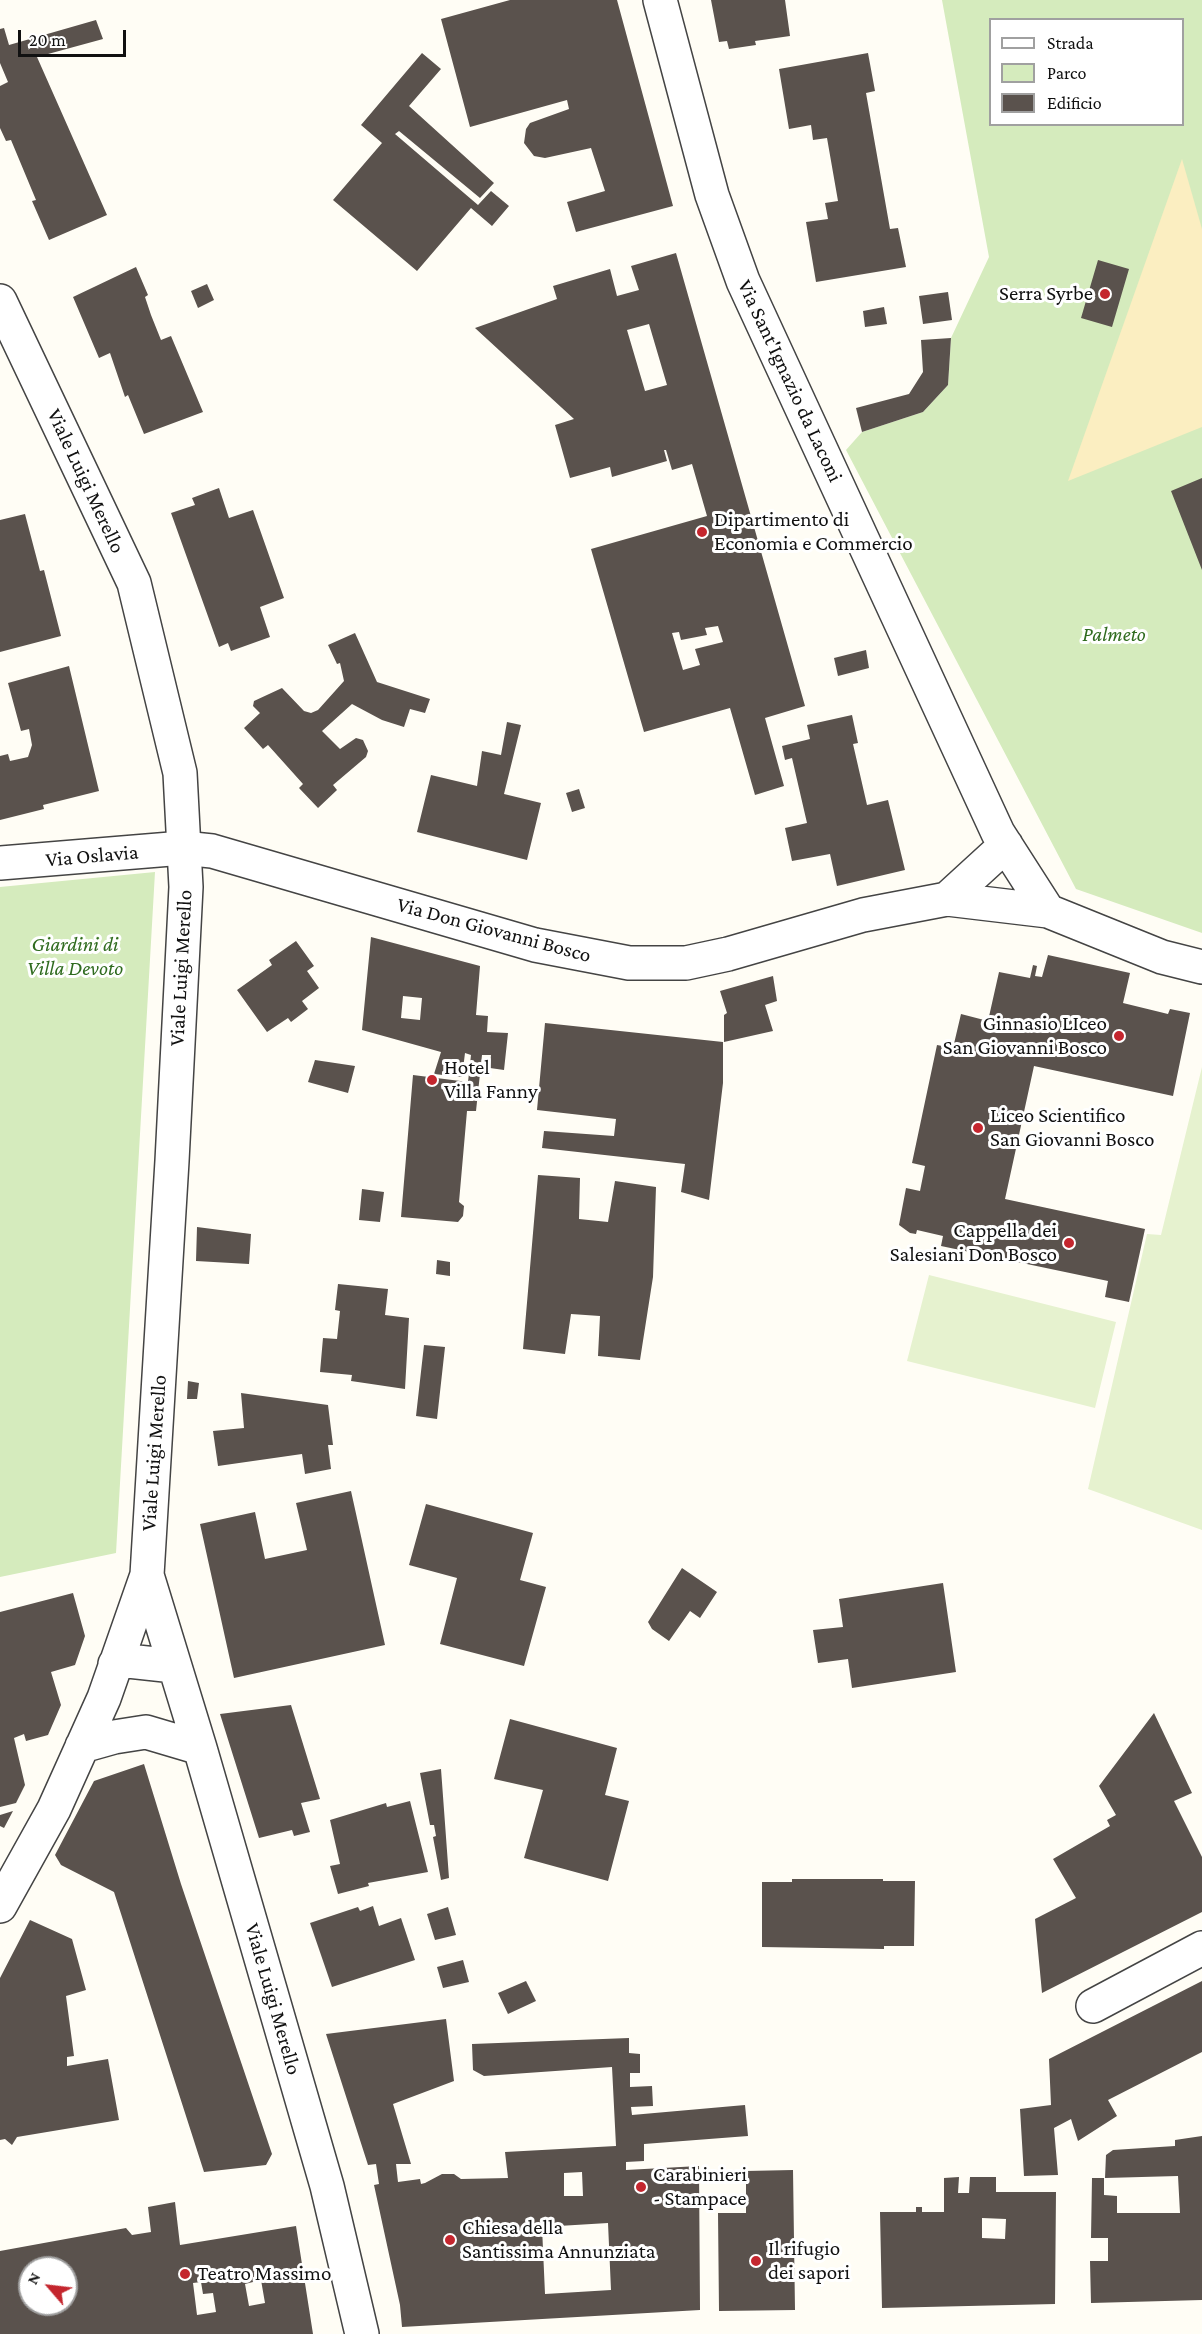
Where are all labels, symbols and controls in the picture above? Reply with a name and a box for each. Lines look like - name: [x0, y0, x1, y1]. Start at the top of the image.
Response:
- scale bar: [21, 18, 129, 56]
- legend: [989, 18, 1184, 126]
- text: 20 m: [29, 30, 66, 50]
- text: Strada: [1047, 33, 1094, 53]
- text: Parco: [1047, 63, 1086, 83]
- text: Edificio: [1047, 93, 1102, 113]
- street label: Via Sant'Ignazio da Laconi: [732, 276, 848, 486]
- place label: Serra Syrbe: [999, 281, 1093, 307]
- marker: Serra Syrbe: [1098, 287, 1112, 301]
- street label: Viale Luigi Merello: [42, 405, 130, 557]
- place label: Dipartimento di Economia e Commercio: [714, 507, 913, 557]
- marker: Dipartimento di Economia e Commercio: [695, 525, 709, 539]
- park label: Palmeto: [1082, 622, 1146, 648]
- street label: Via Oslavia: [44, 839, 140, 873]
- street label: Viale Luigi Merello: [164, 889, 198, 1047]
- street label: Via Don Giovanni Bosco: [394, 892, 594, 968]
- park label: Giardini di Villa Devoto: [27, 932, 123, 982]
- place label: Ginnasio LIceo San Giovanni Bosco: [943, 1011, 1107, 1061]
- marker: Ginnasio LIceo San Giovanni Bosco: [1112, 1029, 1126, 1043]
- place label: Hotel Villa Fanny: [444, 1055, 538, 1105]
- marker: Hotel Villa Fanny: [425, 1073, 439, 1087]
- place label: Liceo Scientifico San Giovanni Bosco: [990, 1103, 1154, 1153]
- marker: Liceo Scientifico San Giovanni Bosco: [971, 1121, 985, 1135]
- place label: Cappella dei Salesiani Don Bosco: [890, 1218, 1057, 1268]
- marker: Cappella dei Salesiani Don Bosco: [1062, 1236, 1076, 1250]
- street label: Viale Luigi Merello: [136, 1374, 172, 1532]
- street label: Viale Luigi Merello: [239, 1920, 307, 2078]
- place label: Carabinieri - Stampace: [653, 2162, 747, 2212]
- marker: Carabinieri - Stampace: [634, 2180, 648, 2194]
- place label: Chiesa della Santissima Annunziata: [462, 2215, 655, 2265]
- marker: Chiesa della Santissima Annunziata: [443, 2233, 457, 2247]
- place label: Il rifugio dei sapori: [768, 2236, 850, 2286]
- marker: Il rifugio dei sapori: [749, 2254, 763, 2268]
- north arrow: [18, 2256, 78, 2316]
- place label: Teatro Massimo: [197, 2261, 331, 2287]
- marker: Teatro Massimo: [178, 2267, 192, 2281]
- text: N: [23, 2269, 43, 2287]

